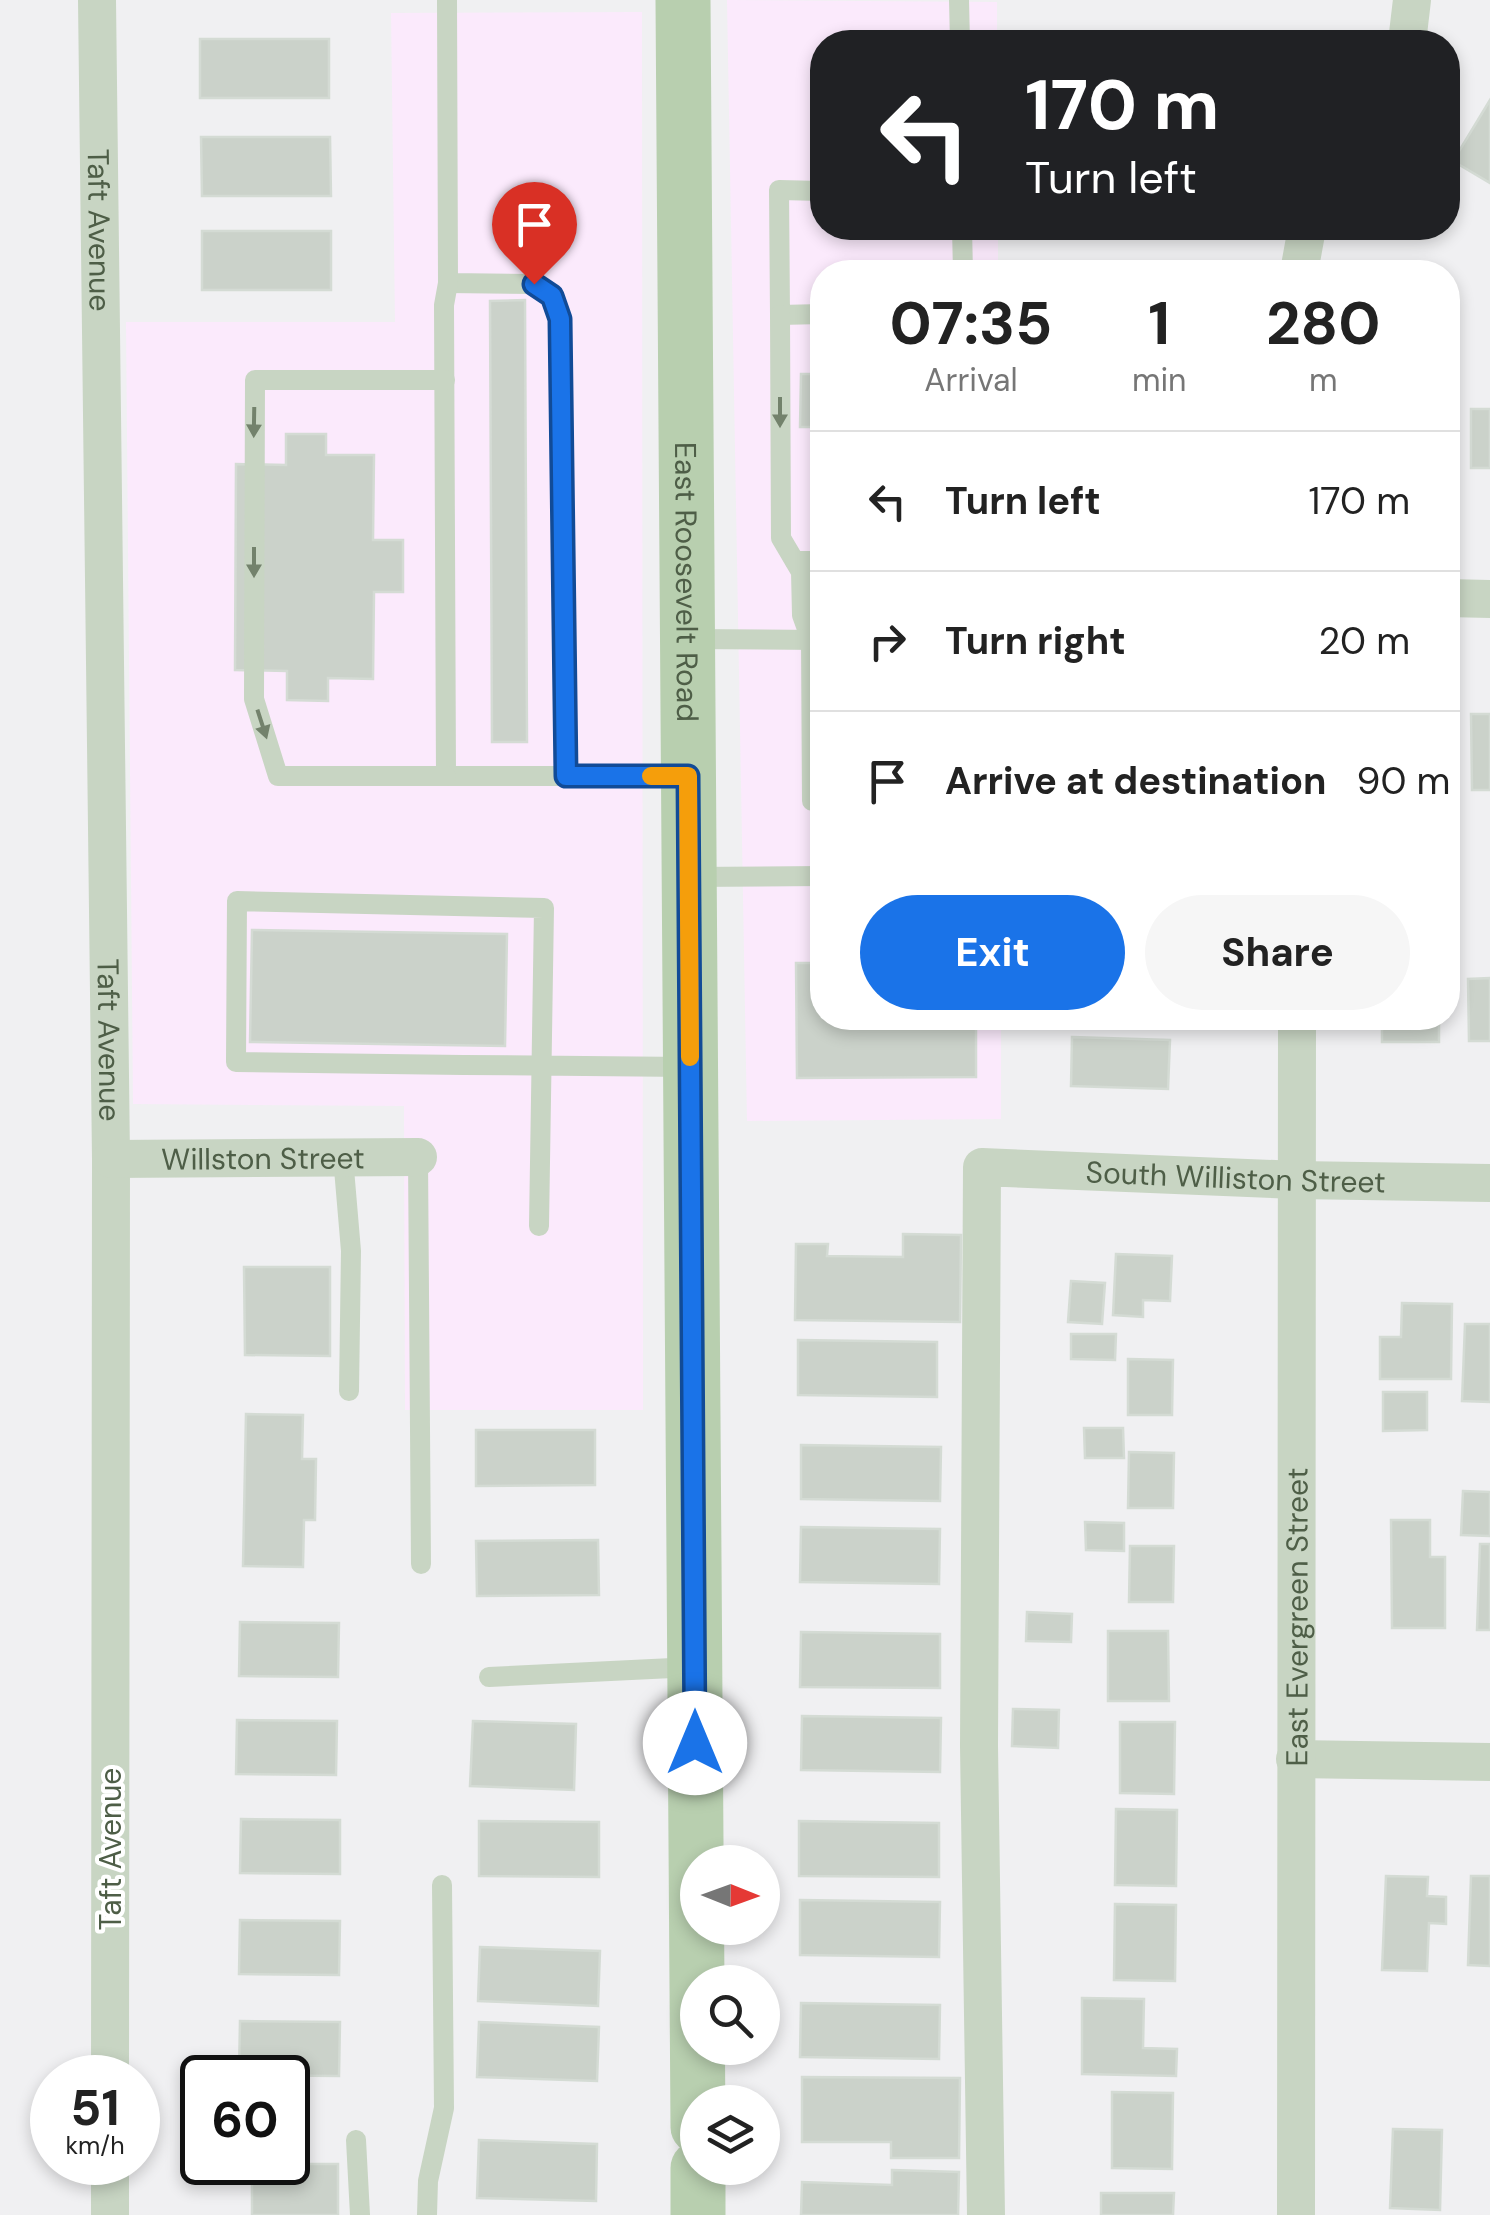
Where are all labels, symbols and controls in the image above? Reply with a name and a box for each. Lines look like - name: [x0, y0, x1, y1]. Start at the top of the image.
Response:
- text: 170 m: [1025, 60, 1219, 151]
- icon: left: [860, 70, 990, 200]
- street label: Taft Avenue: [79, 148, 120, 312]
- text: Turn left: [1025, 148, 1197, 207]
- pin: [492, 182, 577, 285]
- icon: arrive: [507, 197, 562, 252]
- text: 07:35: [890, 284, 1052, 363]
- text: 1: [1148, 284, 1170, 363]
- text: 280: [1266, 284, 1380, 363]
- text: Arrival: [924, 359, 1018, 401]
- text: min: [1132, 359, 1186, 401]
- text: m: [1309, 359, 1337, 401]
- one-way arrow: [772, 397, 788, 429]
- one-way arrow: [246, 407, 262, 439]
- street label: East Roosevelt Road: [667, 442, 708, 722]
- icon: left: [860, 474, 915, 529]
- text: Turn left: [945, 476, 1101, 526]
- text: 170 m: [1308, 476, 1410, 526]
- one-way arrow: [246, 547, 262, 579]
- icon: right: [860, 614, 915, 669]
- text: Turn right: [945, 616, 1126, 666]
- text: 20 m: [1319, 616, 1410, 666]
- one-way arrow: [255, 709, 270, 739]
- icon: arrive: [860, 754, 915, 809]
- text: Arrive at destination: [945, 756, 1327, 806]
- text: 90 m: [1357, 756, 1450, 806]
- button: Exit: [860, 895, 1125, 1010]
- button: Share: [1145, 895, 1410, 1010]
- street label: Taft Avenue: [89, 958, 130, 1122]
- street label: Willston Street: [161, 1138, 365, 1178]
- street label: South Williston Street: [1085, 1152, 1386, 1201]
- street label: East Evergreen Street: [1277, 1468, 1316, 1766]
- position arrow: [643, 1691, 747, 1795]
- street label: Taft Avenue: [91, 1768, 130, 1930]
- north arrow: [680, 1845, 780, 1945]
- map controls: [680, 1845, 780, 2185]
- button: search: [680, 1965, 780, 2065]
- speed limit sign: 60: [180, 2055, 310, 2185]
- text: 51: [70, 2075, 120, 2141]
- button: layers: [680, 2085, 780, 2185]
- text: km/h: [65, 2129, 125, 2162]

